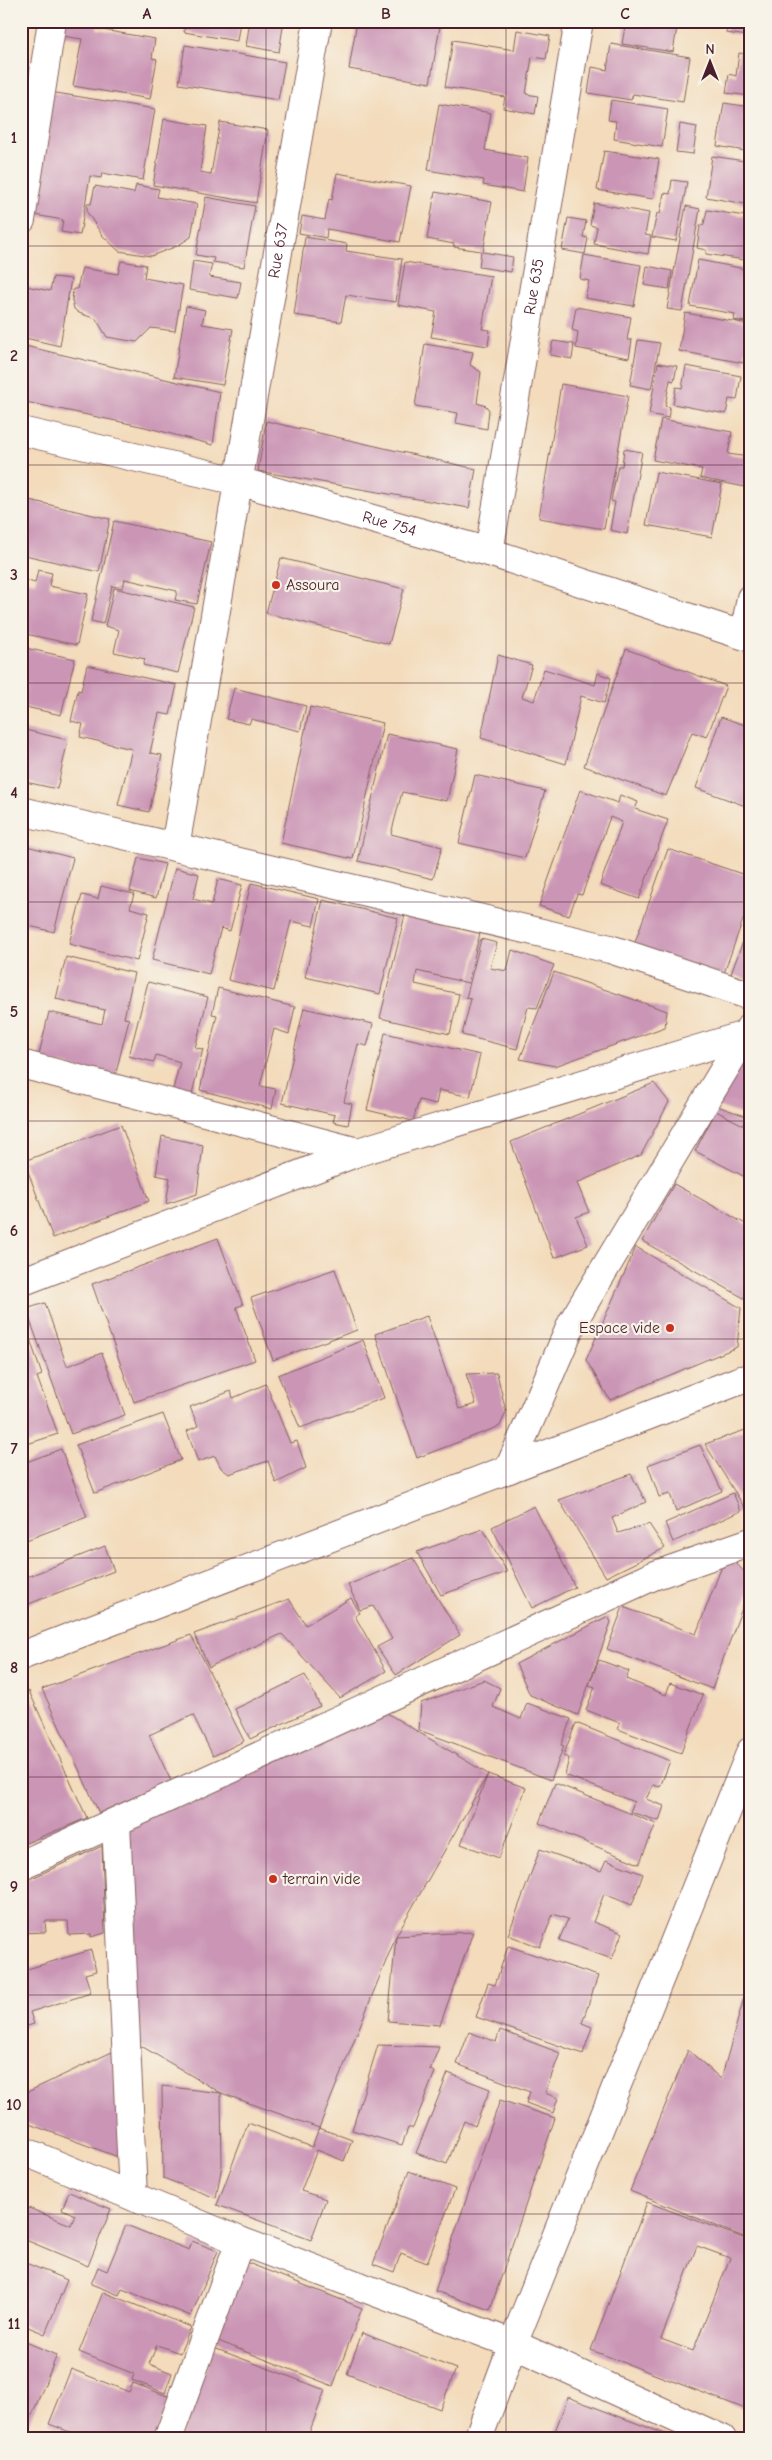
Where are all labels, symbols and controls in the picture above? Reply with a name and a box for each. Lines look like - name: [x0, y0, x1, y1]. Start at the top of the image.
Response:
- text: A: [143, 5, 152, 23]
- text: B: [381, 5, 391, 23]
- text: C: [620, 5, 630, 23]
- north arrow: [684, 38, 734, 88]
- text: N: [705, 41, 715, 58]
- text: 1: [11, 129, 17, 147]
- street label: Rue 637: [265, 222, 292, 280]
- street label: Rue 635: [520, 257, 548, 316]
- text: 2: [10, 347, 18, 365]
- street label: Rue 754: [360, 508, 418, 540]
- text: 3: [10, 566, 18, 584]
- place label: Assoura: [286, 576, 340, 594]
- marker: Assoura: [270, 579, 282, 591]
- text: 4: [10, 784, 18, 802]
- text: 5: [10, 1003, 18, 1021]
- text: 6: [10, 1222, 18, 1240]
- place label: Espace vide: [579, 1319, 660, 1337]
- marker: Espace vide: [664, 1322, 676, 1334]
- text: 7: [10, 1440, 18, 1458]
- text: 8: [10, 1659, 18, 1677]
- place label: terrain vide: [282, 1870, 360, 1888]
- marker: terrain vide: [267, 1873, 279, 1885]
- text: 9: [10, 1878, 18, 1896]
- text: 10: [6, 2096, 22, 2114]
- text: 11: [8, 2315, 20, 2333]

